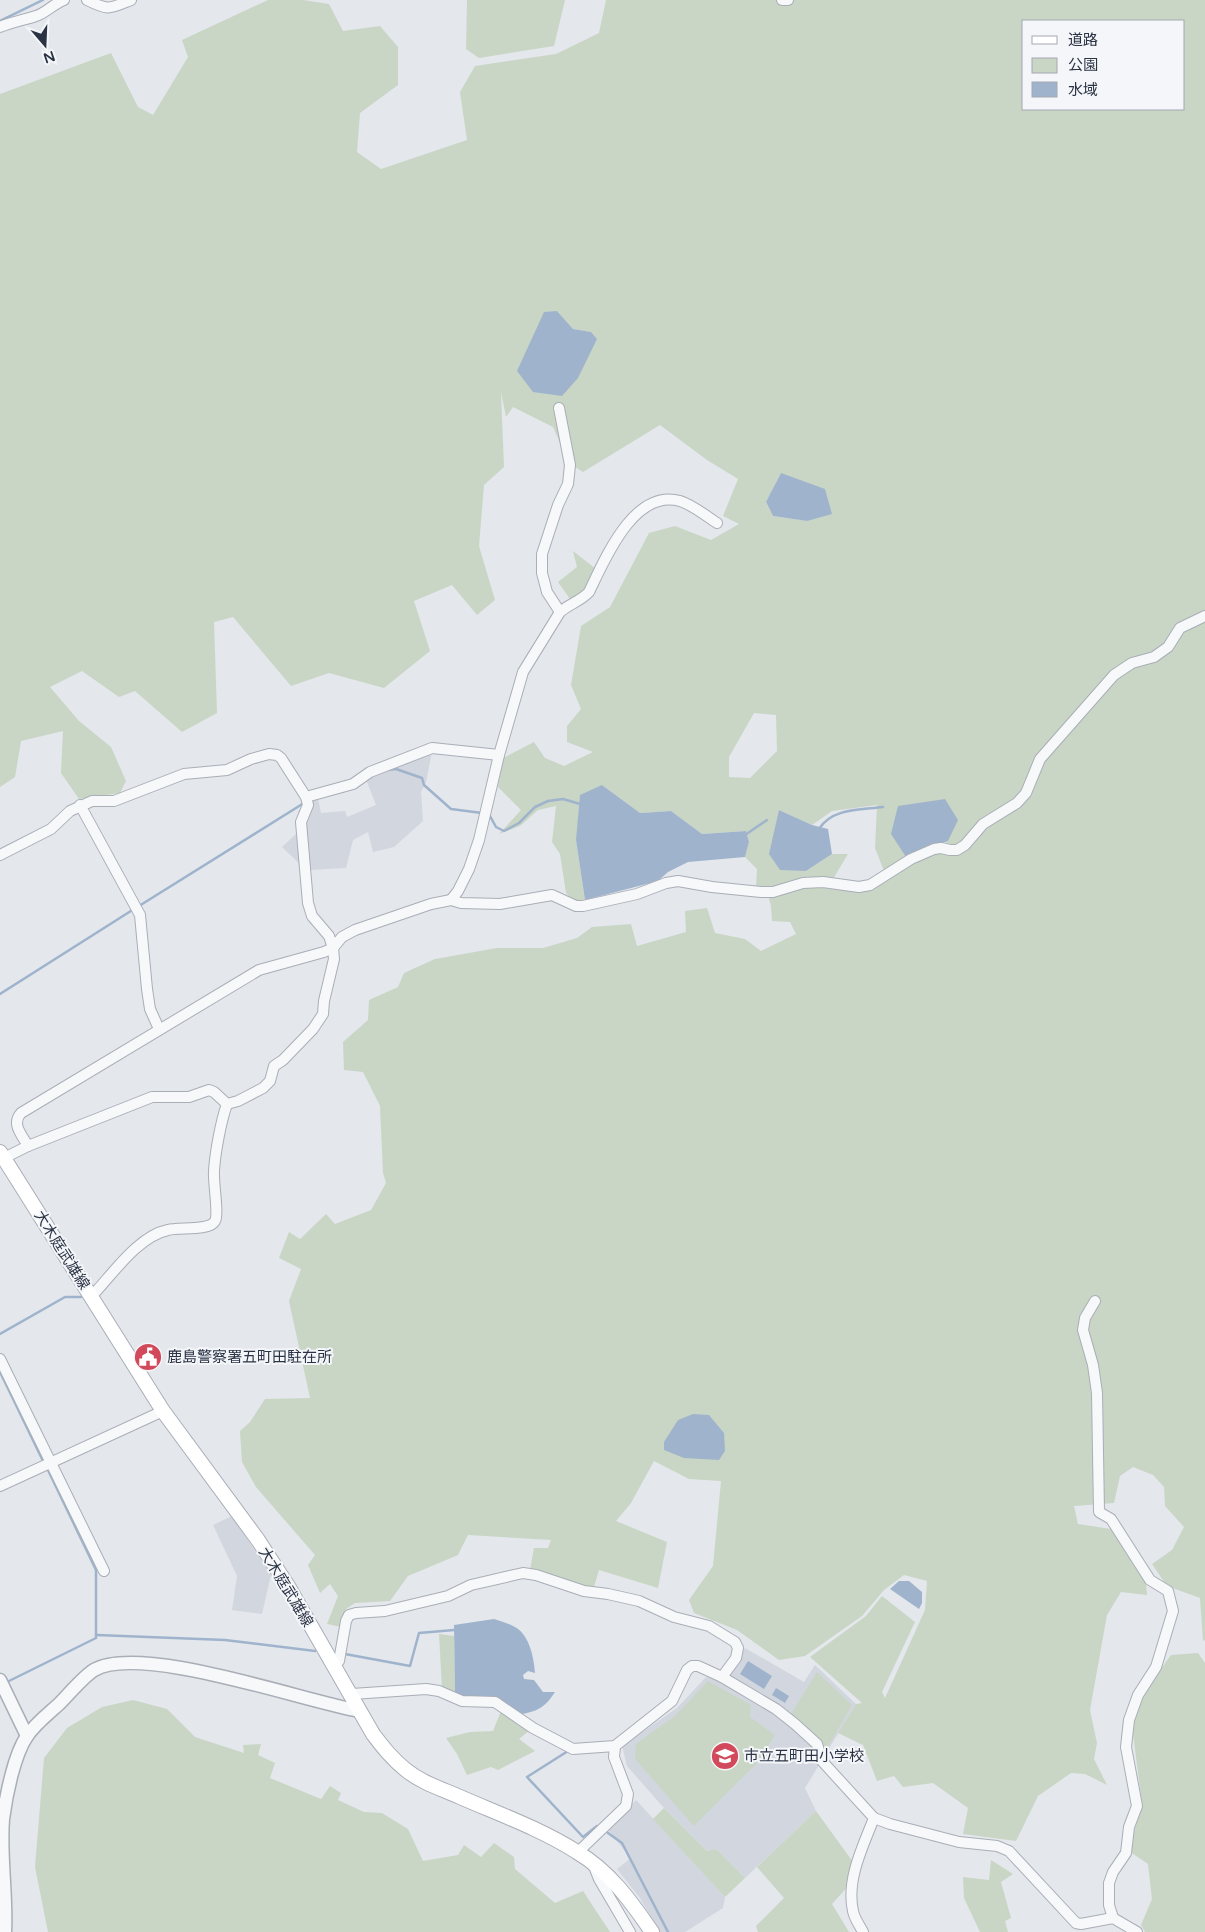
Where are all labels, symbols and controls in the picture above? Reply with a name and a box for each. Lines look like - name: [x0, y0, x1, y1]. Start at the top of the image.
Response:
- north arrow: [20, 20, 70, 70]
- legend: [1022, 20, 1185, 110]
- text: 道路: [1068, 31, 1098, 49]
- text: N: [41, 47, 57, 67]
- text: 公園: [1068, 56, 1098, 74]
- text: 水域: [1068, 81, 1098, 99]
- street label: 大木庭武雄線: [31, 1207, 93, 1293]
- public building icon: 鹿島警察署五町田駐在所: [133, 1342, 163, 1372]
- place label: 鹿島警察署五町田駐在所: [167, 1348, 332, 1366]
- street label: 大木庭武雄線: [255, 1544, 317, 1630]
- school or university icon: 市立五町田小学校: [710, 1741, 740, 1771]
- place label: 市立五町田小学校: [744, 1747, 864, 1765]

